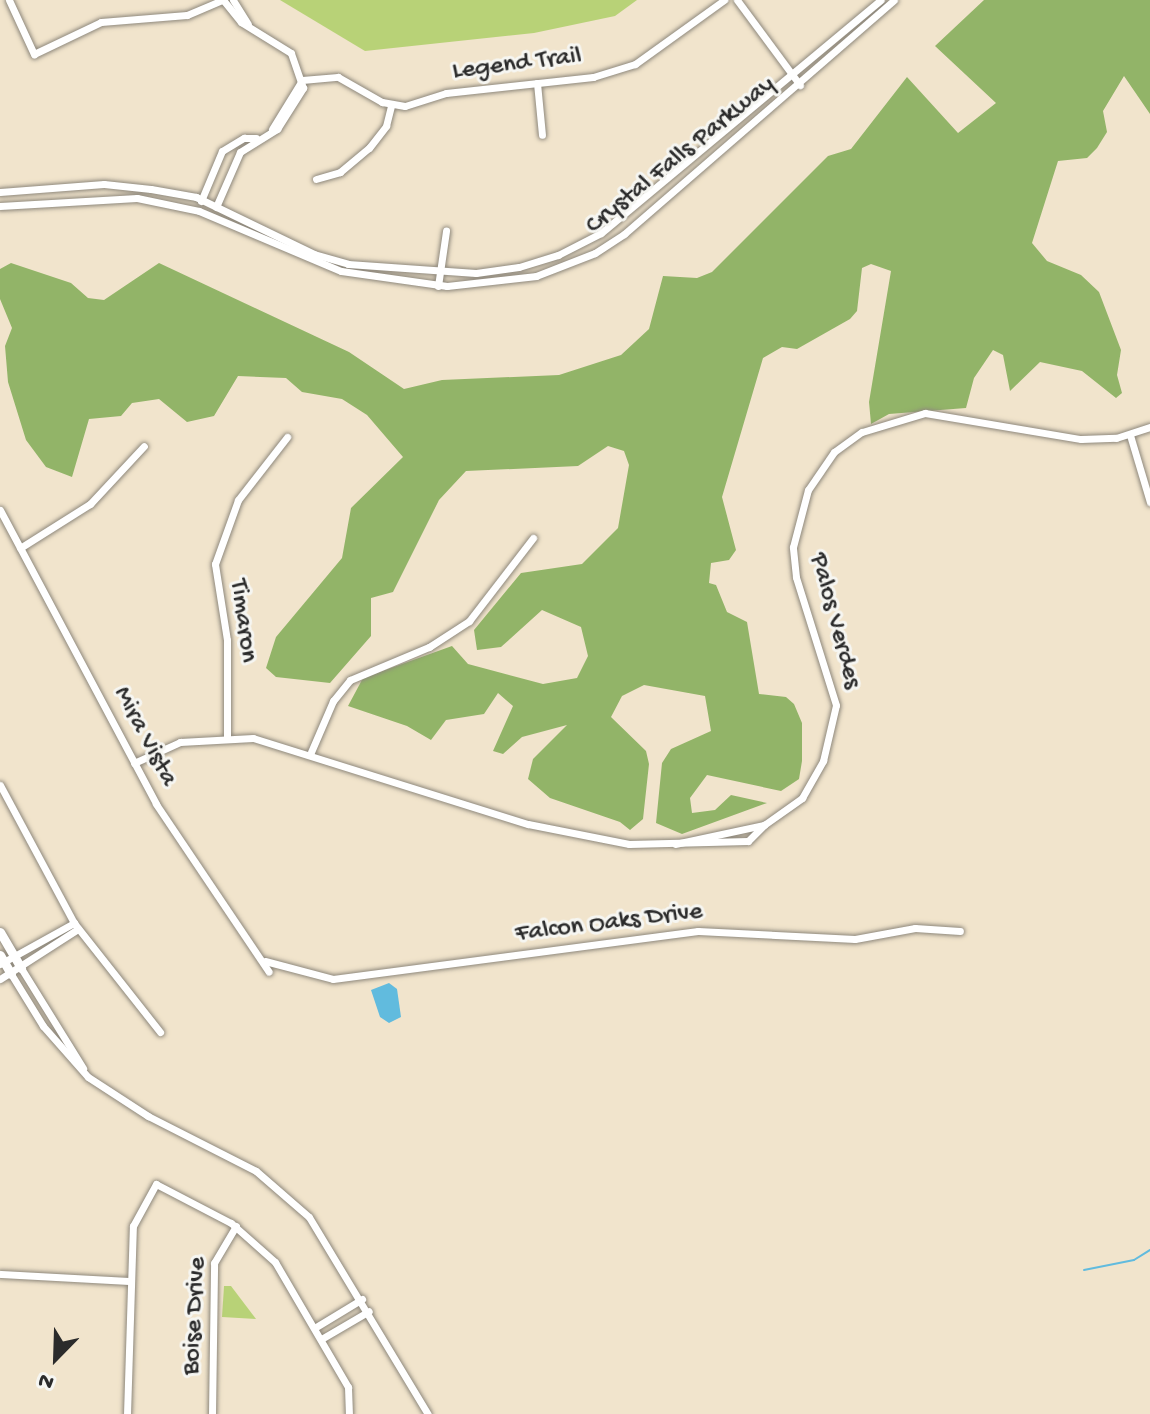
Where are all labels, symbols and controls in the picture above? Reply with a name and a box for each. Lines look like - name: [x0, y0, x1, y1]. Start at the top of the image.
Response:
- street label: Legend Trail: [451, 42, 583, 88]
- street label: Crystal Falls Parkway: [580, 70, 782, 242]
- street label: Palos Verdes: [801, 550, 867, 692]
- street label: Timaron: [221, 577, 263, 665]
- street label: Mira Vista: [105, 682, 183, 792]
- street label: Falcon Oaks Drive: [514, 897, 704, 951]
- street label: Boise Drive: [177, 1256, 215, 1376]
- north arrow: [16, 1318, 96, 1398]
- text: N: [35, 1365, 58, 1395]

